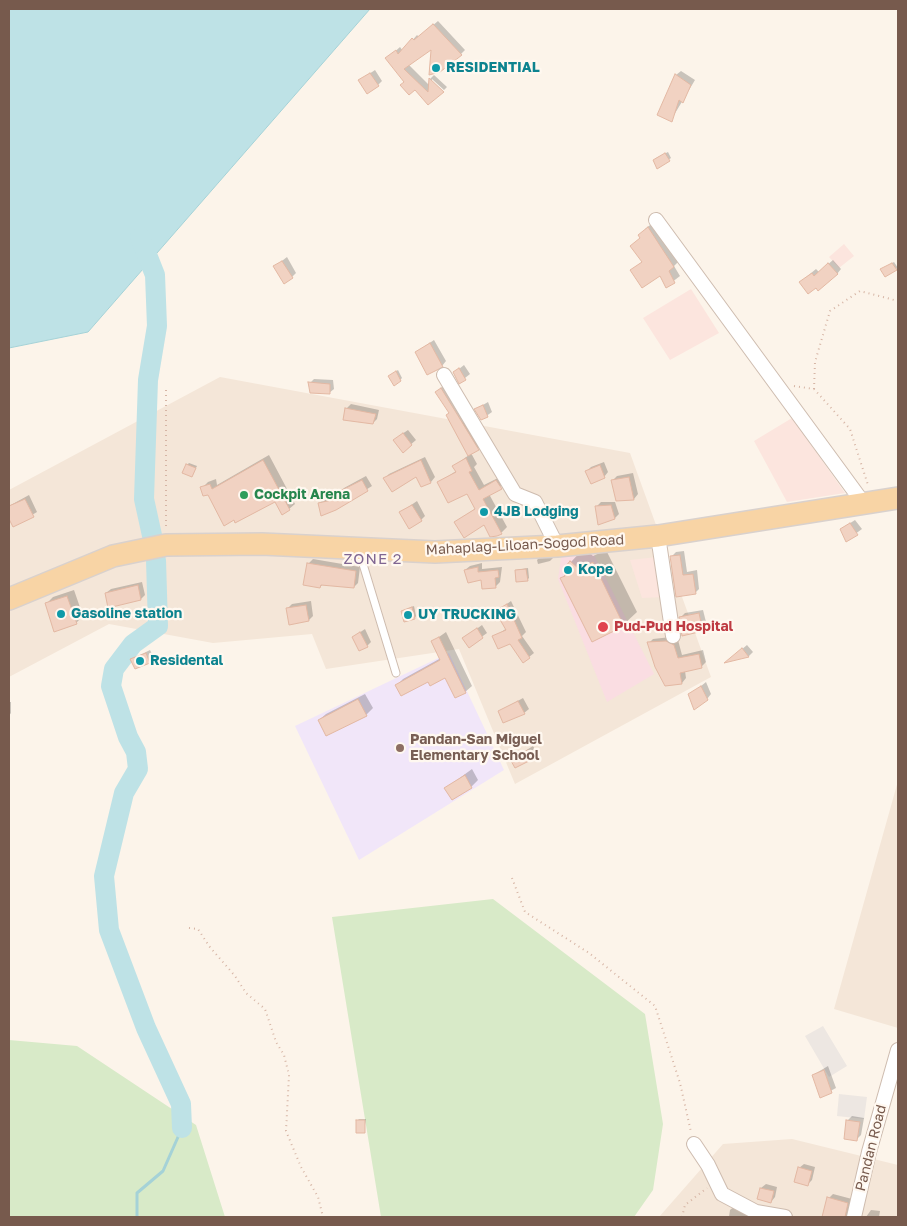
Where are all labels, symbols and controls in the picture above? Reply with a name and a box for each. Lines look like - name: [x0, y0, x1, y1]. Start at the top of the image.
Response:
- place label: RESIDENTIAL: [446, 60, 540, 76]
- marker: RESIDENTIAL: [430, 62, 442, 74]
- place label: Cockpit Arena: [254, 487, 350, 503]
- marker: Cockpit Arena: [238, 489, 250, 501]
- place label: 4JB Lodging: [494, 504, 579, 520]
- marker: 4JB Lodging: [478, 506, 490, 518]
- street label: Mahaplag-Liloan-Sogod Road: [425, 531, 625, 559]
- district label: ZONE 2: [343, 550, 403, 568]
- place label: Kope: [578, 562, 613, 578]
- marker: Kope: [562, 564, 574, 576]
- place label: Gasoline station: [71, 606, 182, 622]
- place label: UY TRUCKING: [418, 607, 516, 623]
- marker: Gasoline station: [55, 608, 67, 620]
- marker: UY TRUCKING: [402, 609, 414, 621]
- place label: Pud-Pud Hospital: [614, 619, 733, 635]
- marker: Pud-Pud Hospital: [596, 620, 610, 634]
- place label: Residental: [150, 653, 223, 669]
- marker: Residental: [134, 655, 146, 667]
- place label: Pandan-San Miguel Elementary School: [410, 732, 542, 764]
- marker: Pandan-San Miguel Elementary School: [394, 742, 406, 754]
- street label: Pandan Road: [852, 1103, 890, 1193]

